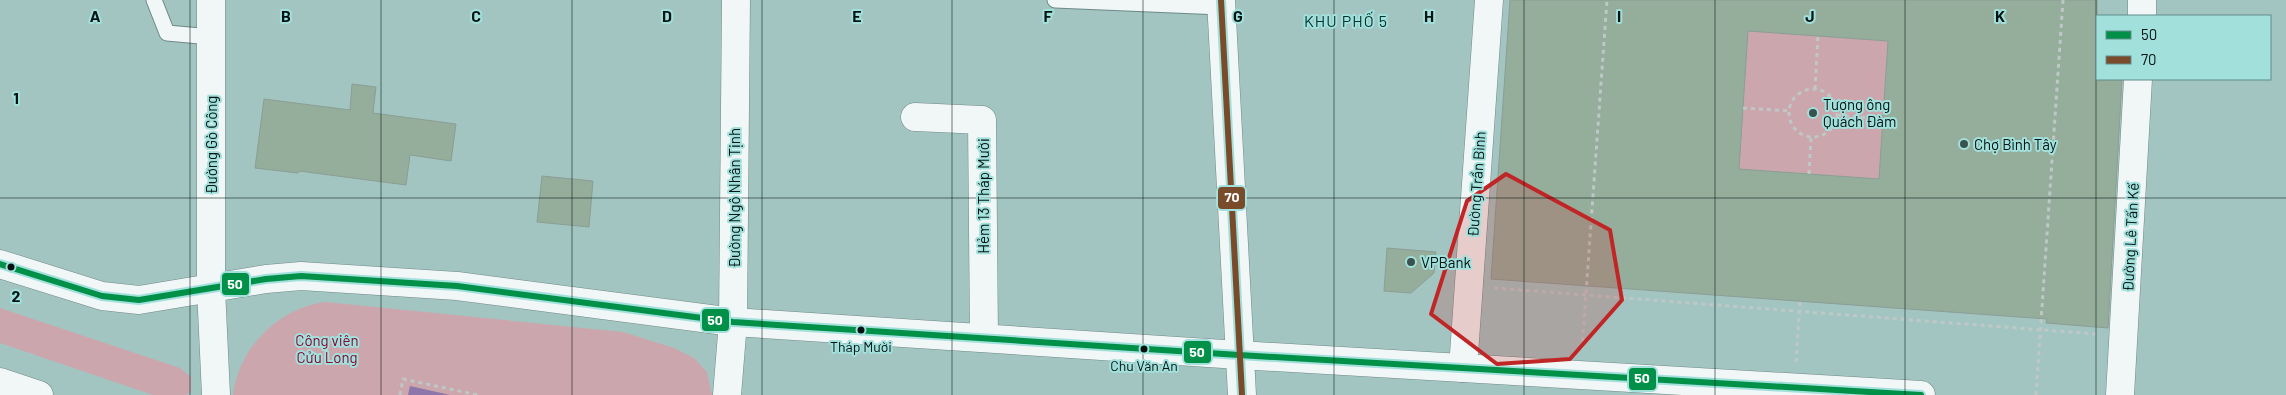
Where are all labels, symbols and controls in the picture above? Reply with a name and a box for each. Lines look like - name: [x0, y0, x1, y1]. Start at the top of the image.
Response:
- text: A: [90, 6, 101, 25]
- text: B: [281, 6, 291, 25]
- text: C: [471, 6, 481, 25]
- text: D: [662, 6, 672, 25]
- text: E: [852, 6, 862, 25]
- text: F: [1044, 6, 1053, 25]
- text: G: [1233, 6, 1243, 25]
- text: H: [1424, 6, 1434, 25]
- text: I: [1617, 6, 1621, 25]
- text: J: [1805, 6, 1815, 25]
- text: K: [1995, 6, 2005, 25]
- district label: KHU PHỐ 5: [1304, 11, 1388, 30]
- legend: [2096, 15, 2271, 80]
- text: 50: [2141, 25, 2157, 43]
- text: 70: [2141, 50, 2157, 68]
- text: 1: [13, 88, 19, 107]
- place label: Tượng ông Quách Đàm: [1823, 95, 1896, 130]
- street label: Đường Gò Công: [202, 96, 220, 194]
- marker: Tượng ông Quách Đàm: [1807, 107, 1819, 119]
- street label: Đường Ngô Nhân Tịnh: [725, 128, 743, 268]
- street label: Đường Trần Bình: [1463, 131, 1489, 237]
- place label: Chợ Bình Tây: [1974, 135, 2057, 153]
- street label: Hẻm 13 Tháp Mười: [974, 138, 992, 254]
- marker: Chợ Bình Tây: [1958, 138, 1970, 150]
- street label: Đường Lê Tấn Kế: [2118, 182, 2142, 292]
- line badge: 70: [1217, 186, 1246, 210]
- text: 70: [1225, 188, 1239, 205]
- place label: VPBank: [1421, 253, 1472, 271]
- marker: VPBank: [1405, 256, 1417, 268]
- unlabelled marker: [6, 262, 16, 272]
- line badge: 50: [221, 272, 250, 296]
- text: 50: [227, 275, 243, 292]
- text: 2: [12, 286, 21, 305]
- line badge: 50: [701, 308, 730, 332]
- text: 50: [707, 311, 723, 328]
- marker: Tháp Mười: [856, 325, 866, 335]
- park label: Công viên Cửu Long: [295, 331, 359, 366]
- place label: Tháp Mười: [830, 338, 892, 355]
- line badge: 50: [1183, 340, 1212, 364]
- text: 50: [1189, 343, 1205, 360]
- marker: Chu Văn An: [1139, 344, 1149, 354]
- place label: Chu Văn An: [1110, 357, 1178, 374]
- line badge: 50: [1628, 367, 1657, 391]
- text: 50: [1634, 369, 1650, 386]

